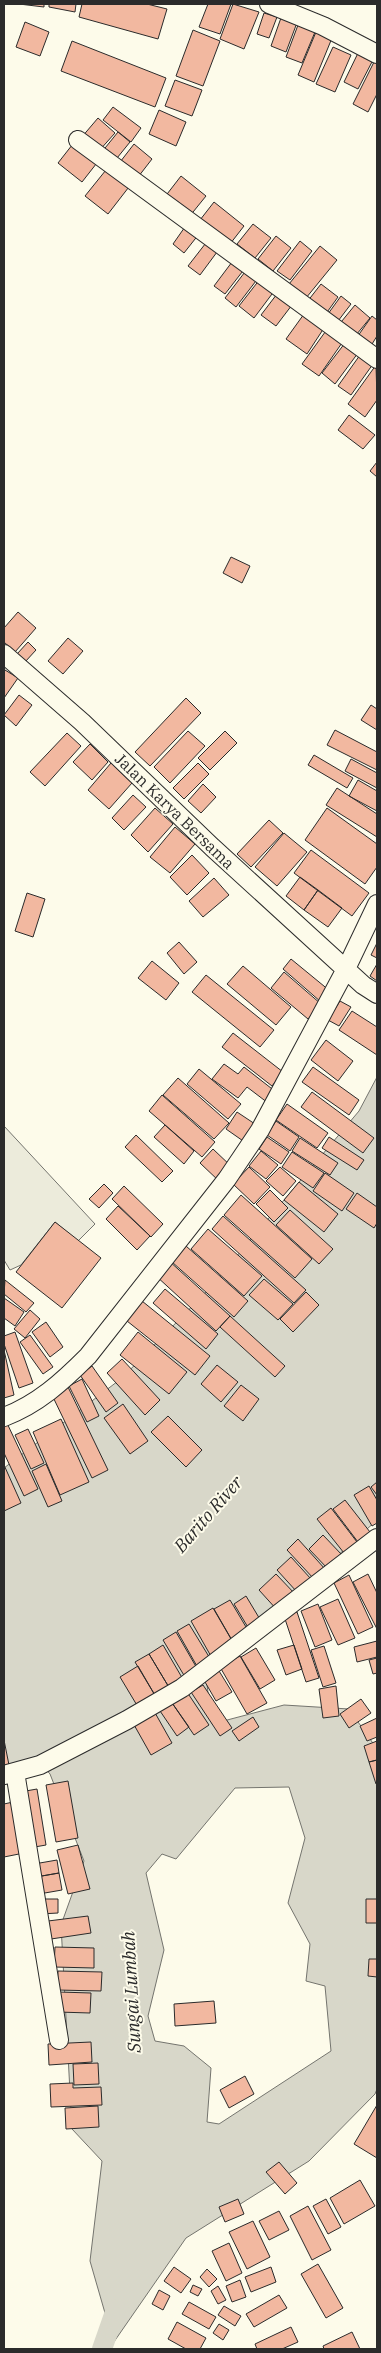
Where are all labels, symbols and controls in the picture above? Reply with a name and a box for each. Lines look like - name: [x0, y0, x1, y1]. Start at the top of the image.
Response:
- street label: Jalan Karya Bersama: [111, 749, 239, 873]
- water label: Barito River: [168, 1470, 248, 1558]
- water label: Sungai Lumbah: [116, 1931, 146, 2054]

